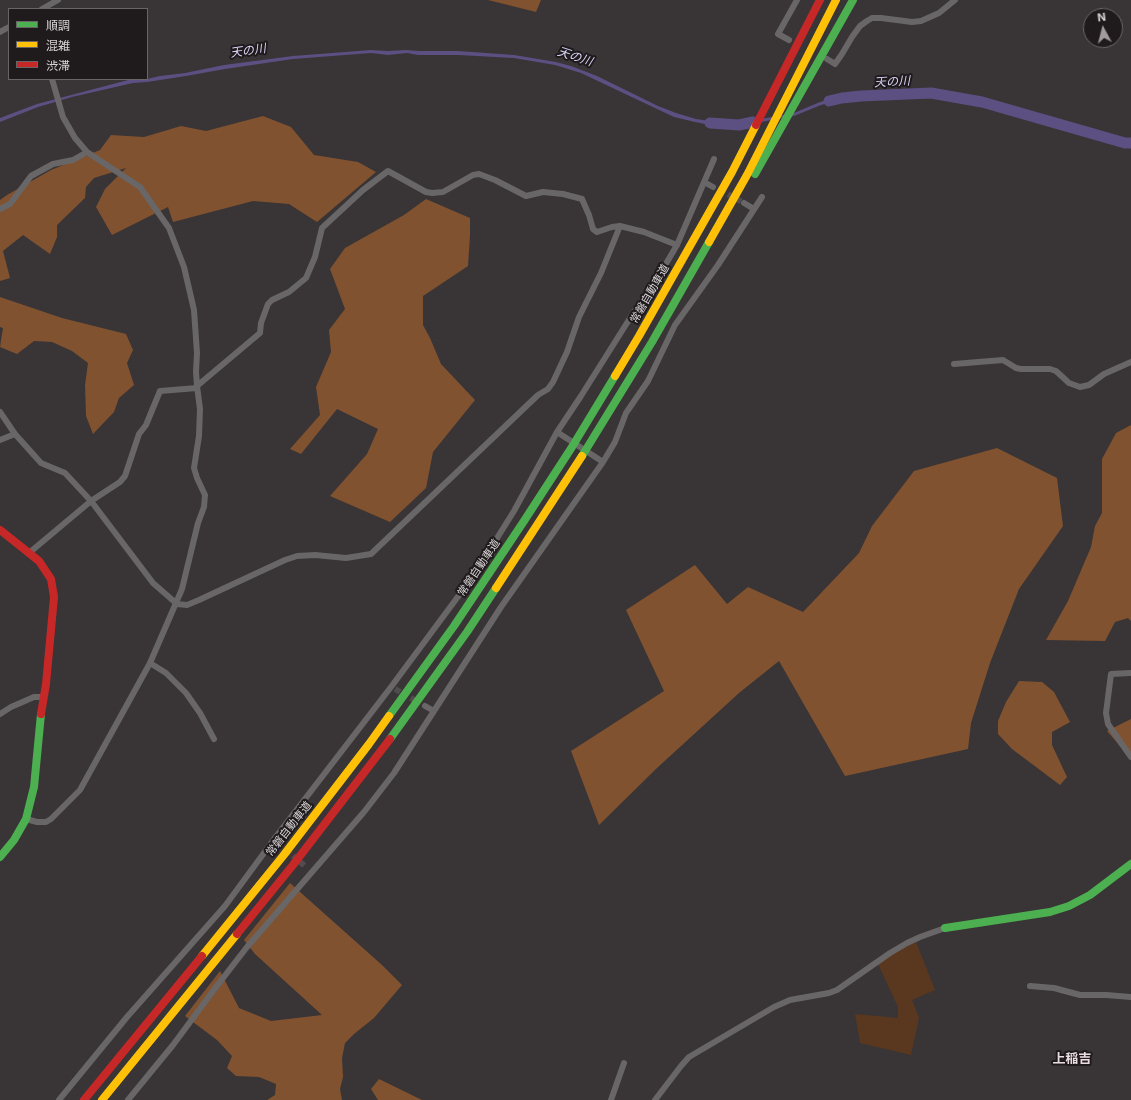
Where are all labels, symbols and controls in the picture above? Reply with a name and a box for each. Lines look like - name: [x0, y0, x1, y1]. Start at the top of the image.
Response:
- legend: [8, 8, 148, 80]
- north arrow: [1083, 8, 1123, 48]
- text: N: [1097, 10, 1107, 25]
- text: 順調: [46, 18, 70, 33]
- text: 混雑: [46, 38, 70, 53]
- water label: 天の川: [229, 41, 267, 61]
- water label: 天の川: [556, 45, 594, 69]
- text: 渋滞: [46, 58, 70, 73]
- water label: 天の川: [874, 74, 910, 90]
- street label: 常磐自動車道: [628, 262, 672, 326]
- street label: 常磐自動車道: [455, 537, 503, 599]
- street label: 常磐自動車道: [263, 799, 315, 859]
- district label: 上稲吉: [1053, 1051, 1091, 1067]

